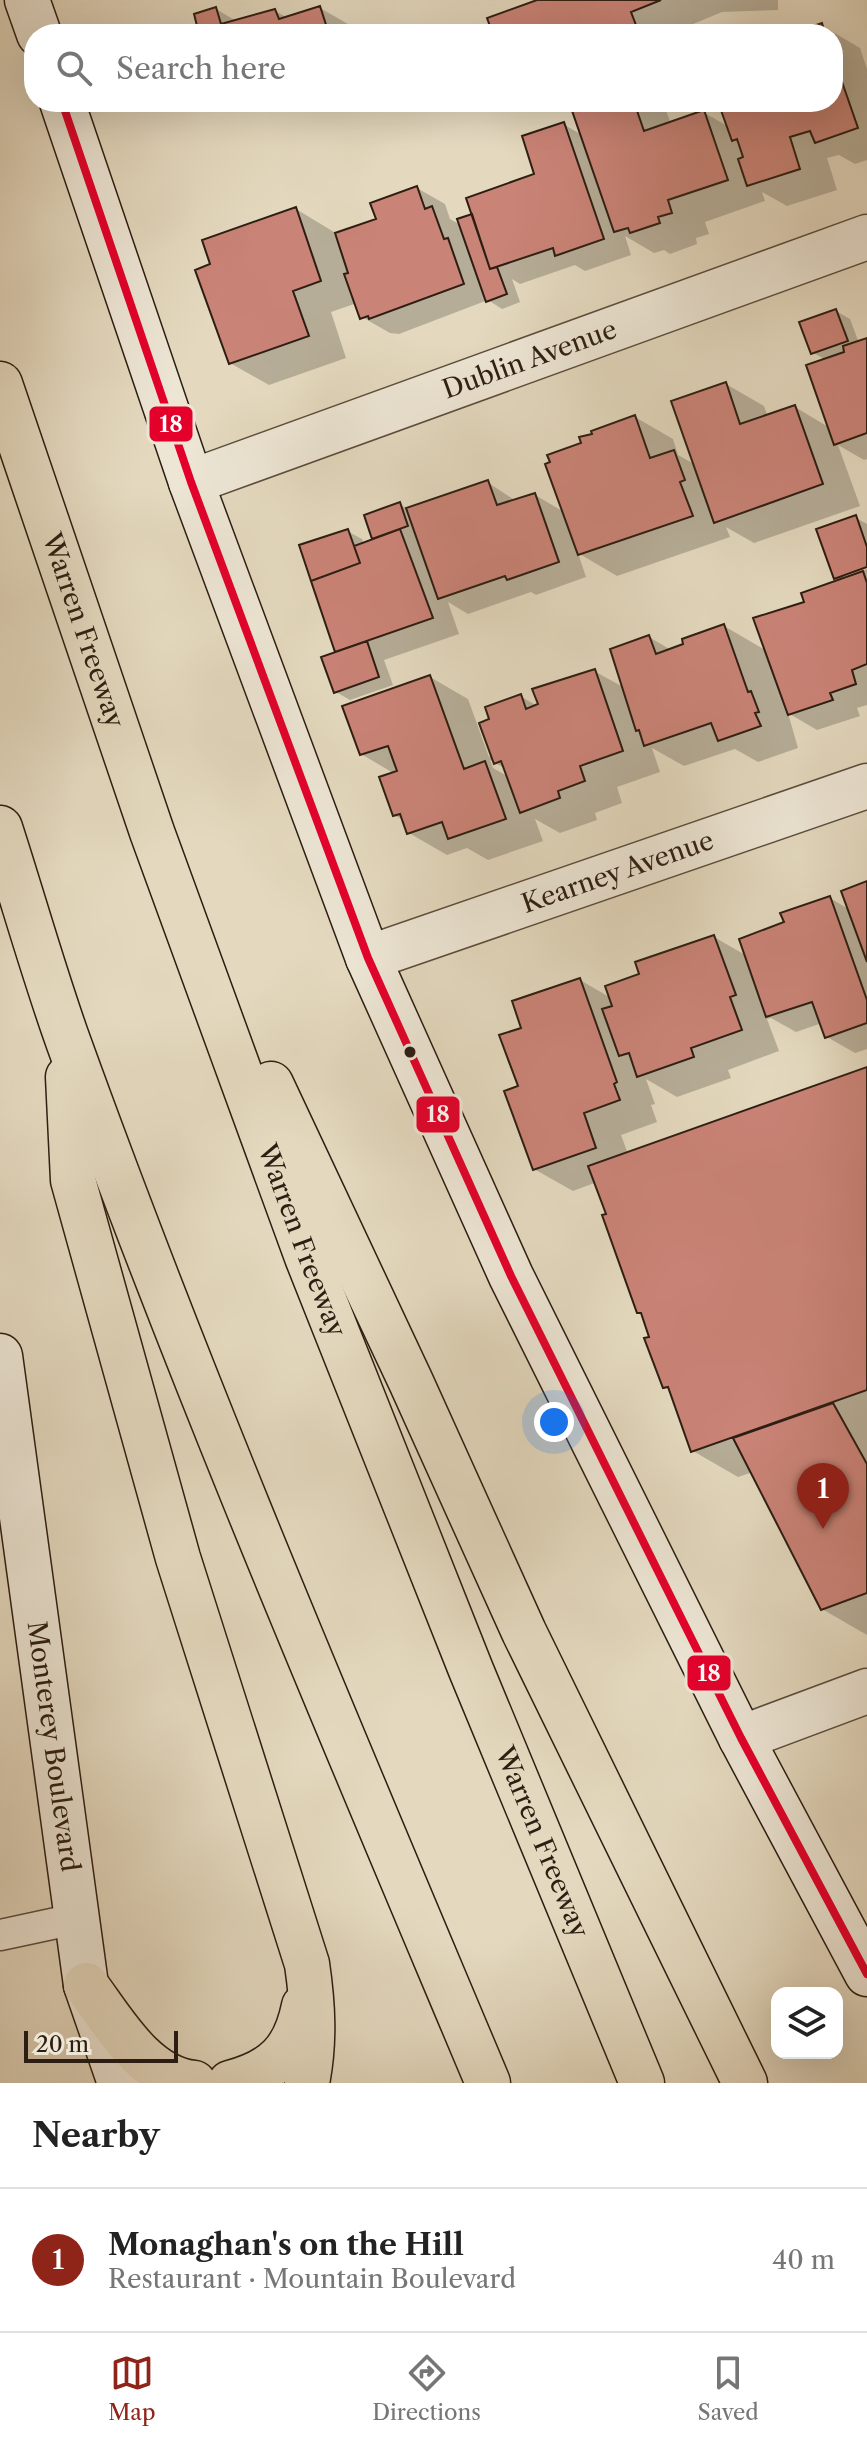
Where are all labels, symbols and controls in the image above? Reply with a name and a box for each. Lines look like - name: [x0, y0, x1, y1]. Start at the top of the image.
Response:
- search box: [24, 24, 843, 112]
- icon: search: [52, 46, 96, 90]
- text: Search here: [116, 50, 286, 87]
- street label: Dublin Avenue: [438, 313, 621, 406]
- line badge: 18: [148, 405, 194, 443]
- text: 18: [159, 411, 183, 438]
- street label: Warren Freeway: [35, 528, 132, 732]
- street label: Kearney Avenue: [517, 824, 718, 920]
- unlabelled marker: [402, 1044, 418, 1060]
- line badge: 18: [415, 1095, 461, 1134]
- text: 18: [426, 1101, 450, 1128]
- street label: Warren Freeway: [251, 1138, 353, 1342]
- your location: [534, 1402, 574, 1442]
- pin: 1: [797, 1463, 849, 1529]
- street label: Monterey Boulevard: [20, 1619, 86, 1874]
- line badge: 18: [686, 1654, 732, 1692]
- text: 18: [697, 1660, 721, 1687]
- street label: Warren Freeway: [488, 1741, 596, 1943]
- map controls: [771, 1987, 843, 2059]
- button: layers: [771, 1987, 843, 2059]
- scale bar: [24, 2027, 178, 2063]
- text: 20 m: [36, 2031, 89, 2058]
- text: Nearby: [32, 2114, 160, 2156]
- text: Monaghan's on the Hill: [108, 2226, 464, 2263]
- text: 1: [52, 2244, 64, 2276]
- text: 40 m: [772, 2244, 835, 2276]
- text: Restaurant · Mountain Boulevard: [108, 2263, 516, 2295]
- tab: Map: [108, 2351, 156, 2426]
- tab: Directions: [372, 2351, 481, 2426]
- tab: Saved: [698, 2351, 759, 2426]

